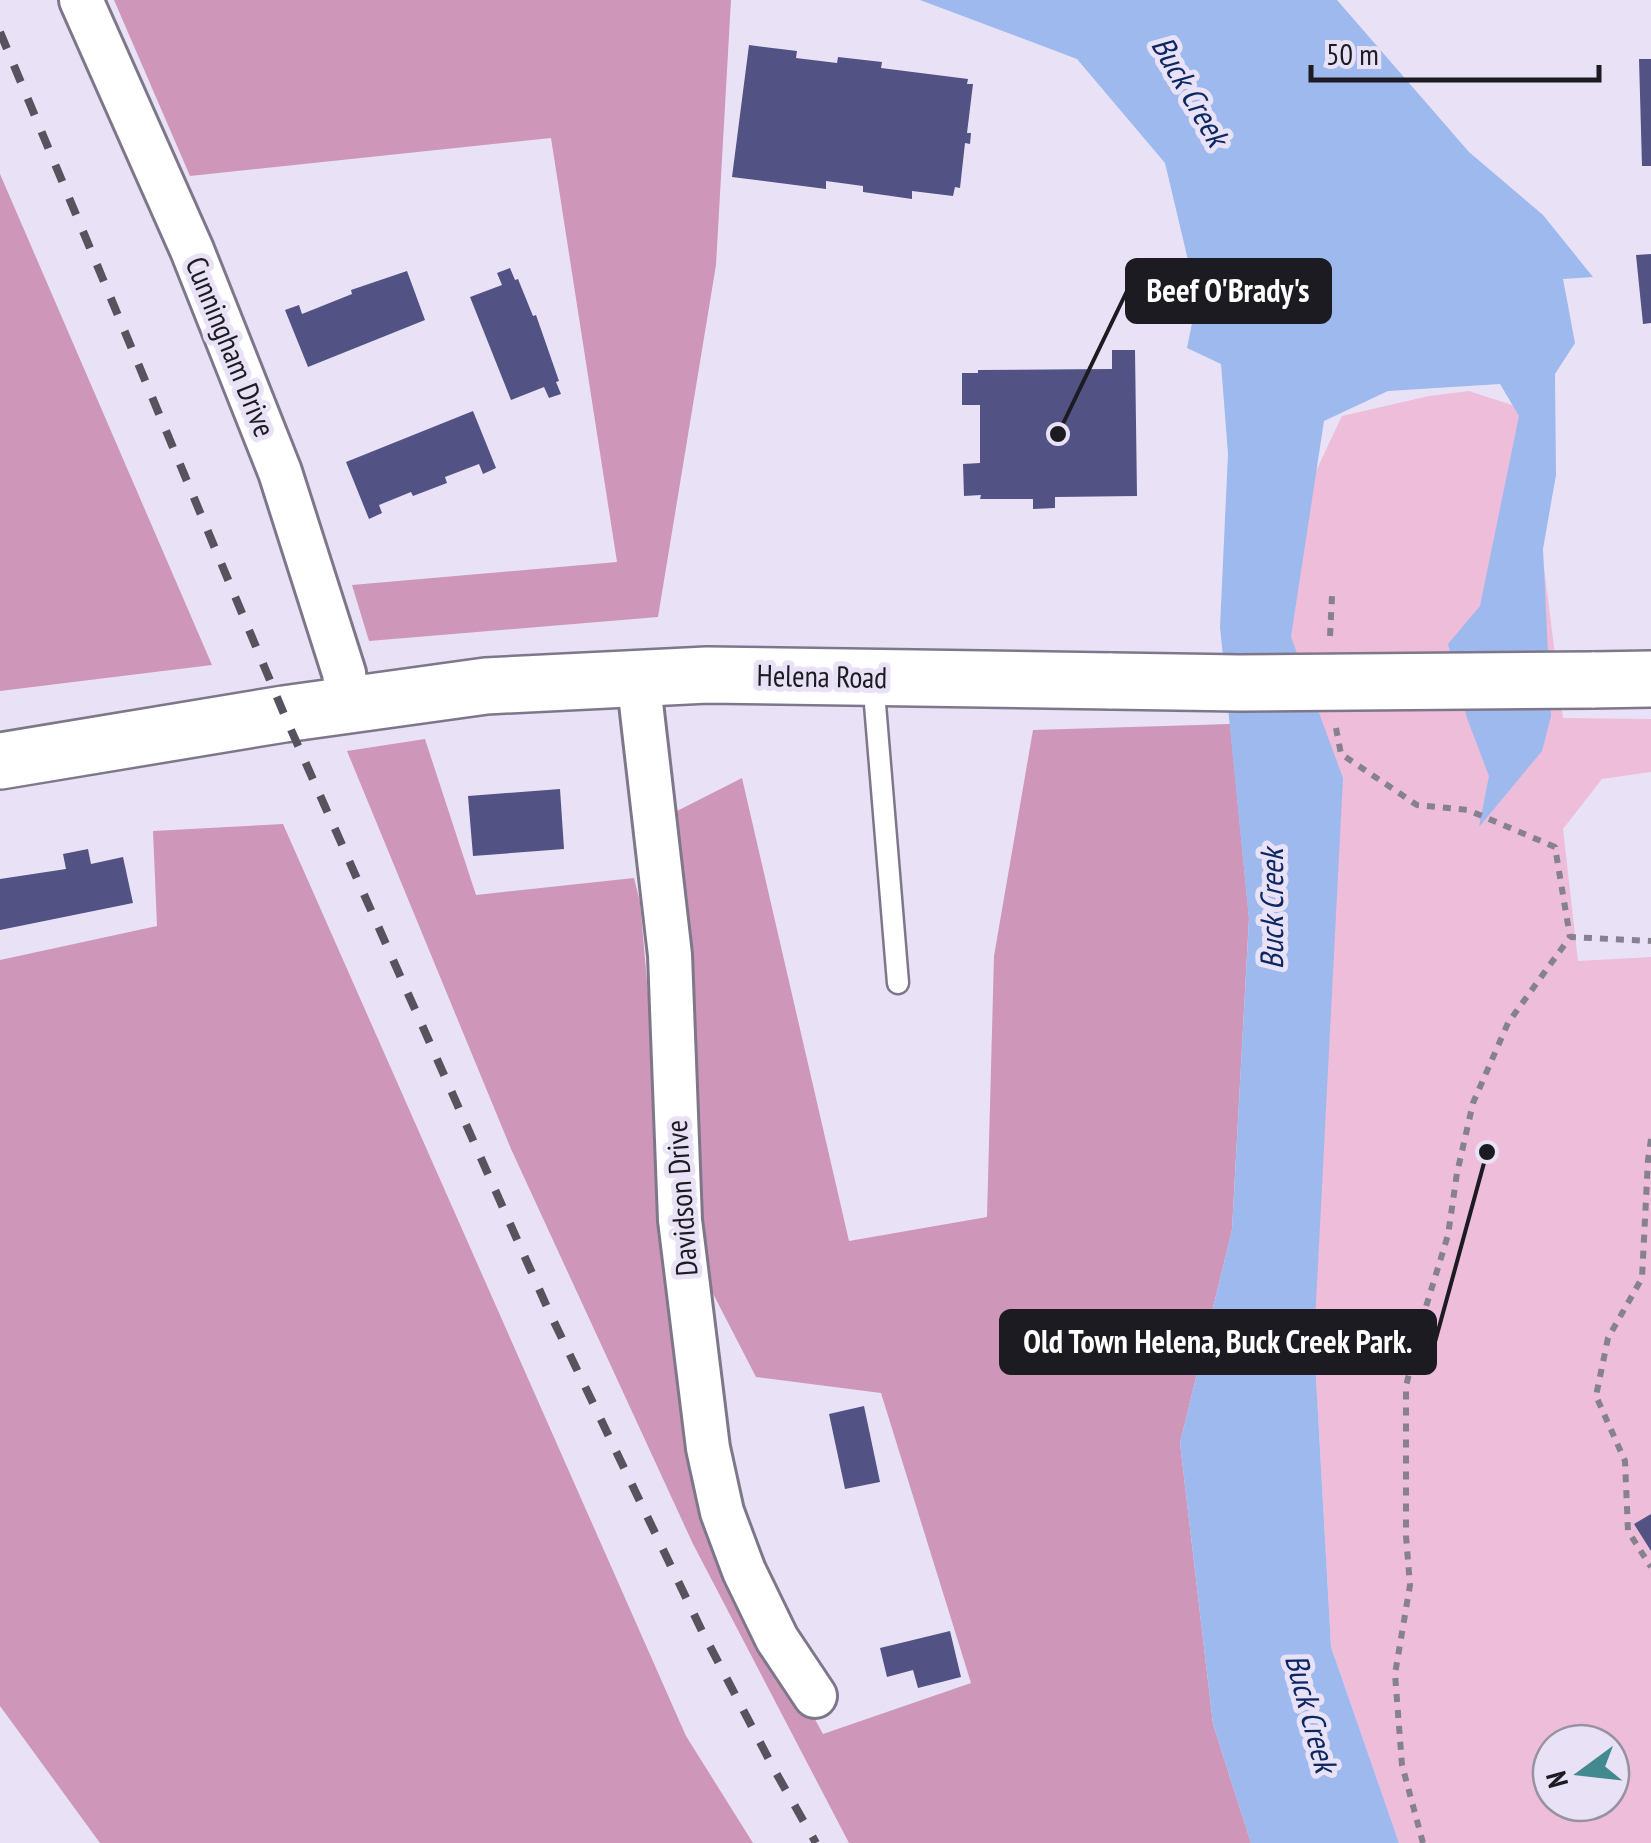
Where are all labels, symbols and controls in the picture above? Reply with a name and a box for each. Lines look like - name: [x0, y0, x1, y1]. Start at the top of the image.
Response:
- scale bar: [1311, 20, 1598, 82]
- water label: Buck Creek: [1143, 28, 1241, 156]
- text: 50 m: [1326, 34, 1379, 73]
- street label: Cunningham Drive: [178, 251, 285, 442]
- callout: Beef O'Brady's: [1127, 260, 1330, 322]
- text: Beef O'Brady's: [1147, 269, 1309, 311]
- street label: Helena Road: [756, 655, 888, 696]
- water label: Buck Creek: [1250, 845, 1292, 969]
- street label: Davidson Drive: [656, 1119, 705, 1277]
- callout: Old Town Helena, Buck Creek Park.: [1001, 1311, 1435, 1373]
- text: Old Town Helena, Buck Creek Park.: [1023, 1320, 1413, 1362]
- water label: Buck Creek: [1276, 1649, 1349, 1780]
- north arrow: [1531, 1723, 1631, 1823]
- text: N: [1537, 1768, 1576, 1792]

